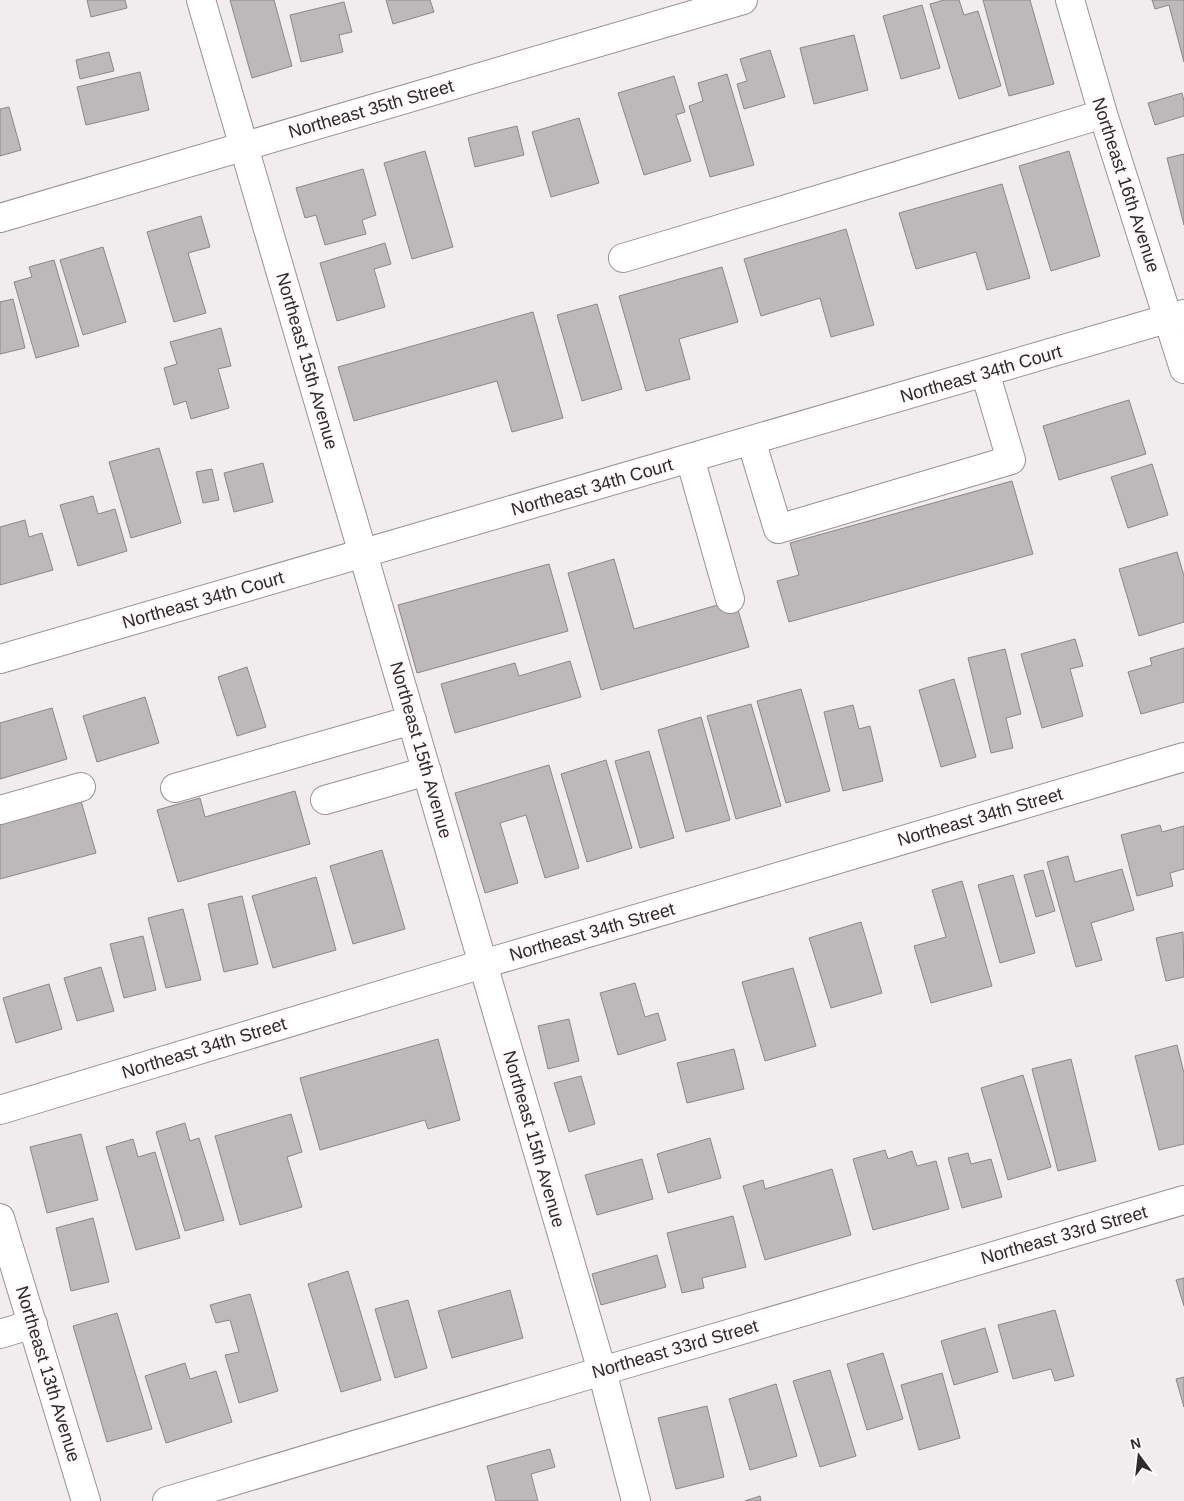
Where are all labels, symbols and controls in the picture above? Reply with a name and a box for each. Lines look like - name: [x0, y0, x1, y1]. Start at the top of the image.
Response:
- street label: Northeast 35th Street: [286, 76, 456, 142]
- street label: Northeast 16th Avenue: [1088, 95, 1164, 275]
- street label: Northeast 15th Avenue: [272, 270, 342, 452]
- street label: Northeast 34th Court: [898, 341, 1064, 407]
- street label: Northeast 34th Court: [509, 454, 675, 520]
- street label: Northeast 34th Court: [120, 567, 286, 633]
- street label: Northeast 15th Avenue: [386, 659, 456, 841]
- street label: Northeast 34th Street: [895, 784, 1065, 850]
- street label: Northeast 34th Street: [507, 899, 677, 965]
- street label: Northeast 34th Street: [119, 1013, 289, 1083]
- street label: Northeast 15th Avenue: [499, 1048, 569, 1230]
- street label: Northeast 33rd Street: [979, 1202, 1149, 1268]
- street label: Northeast 13th Avenue: [12, 1284, 84, 1464]
- street label: Northeast 33rd Street: [590, 1316, 760, 1382]
- north arrow: [1114, 1431, 1164, 1481]
- text: N: [1129, 1434, 1143, 1452]

